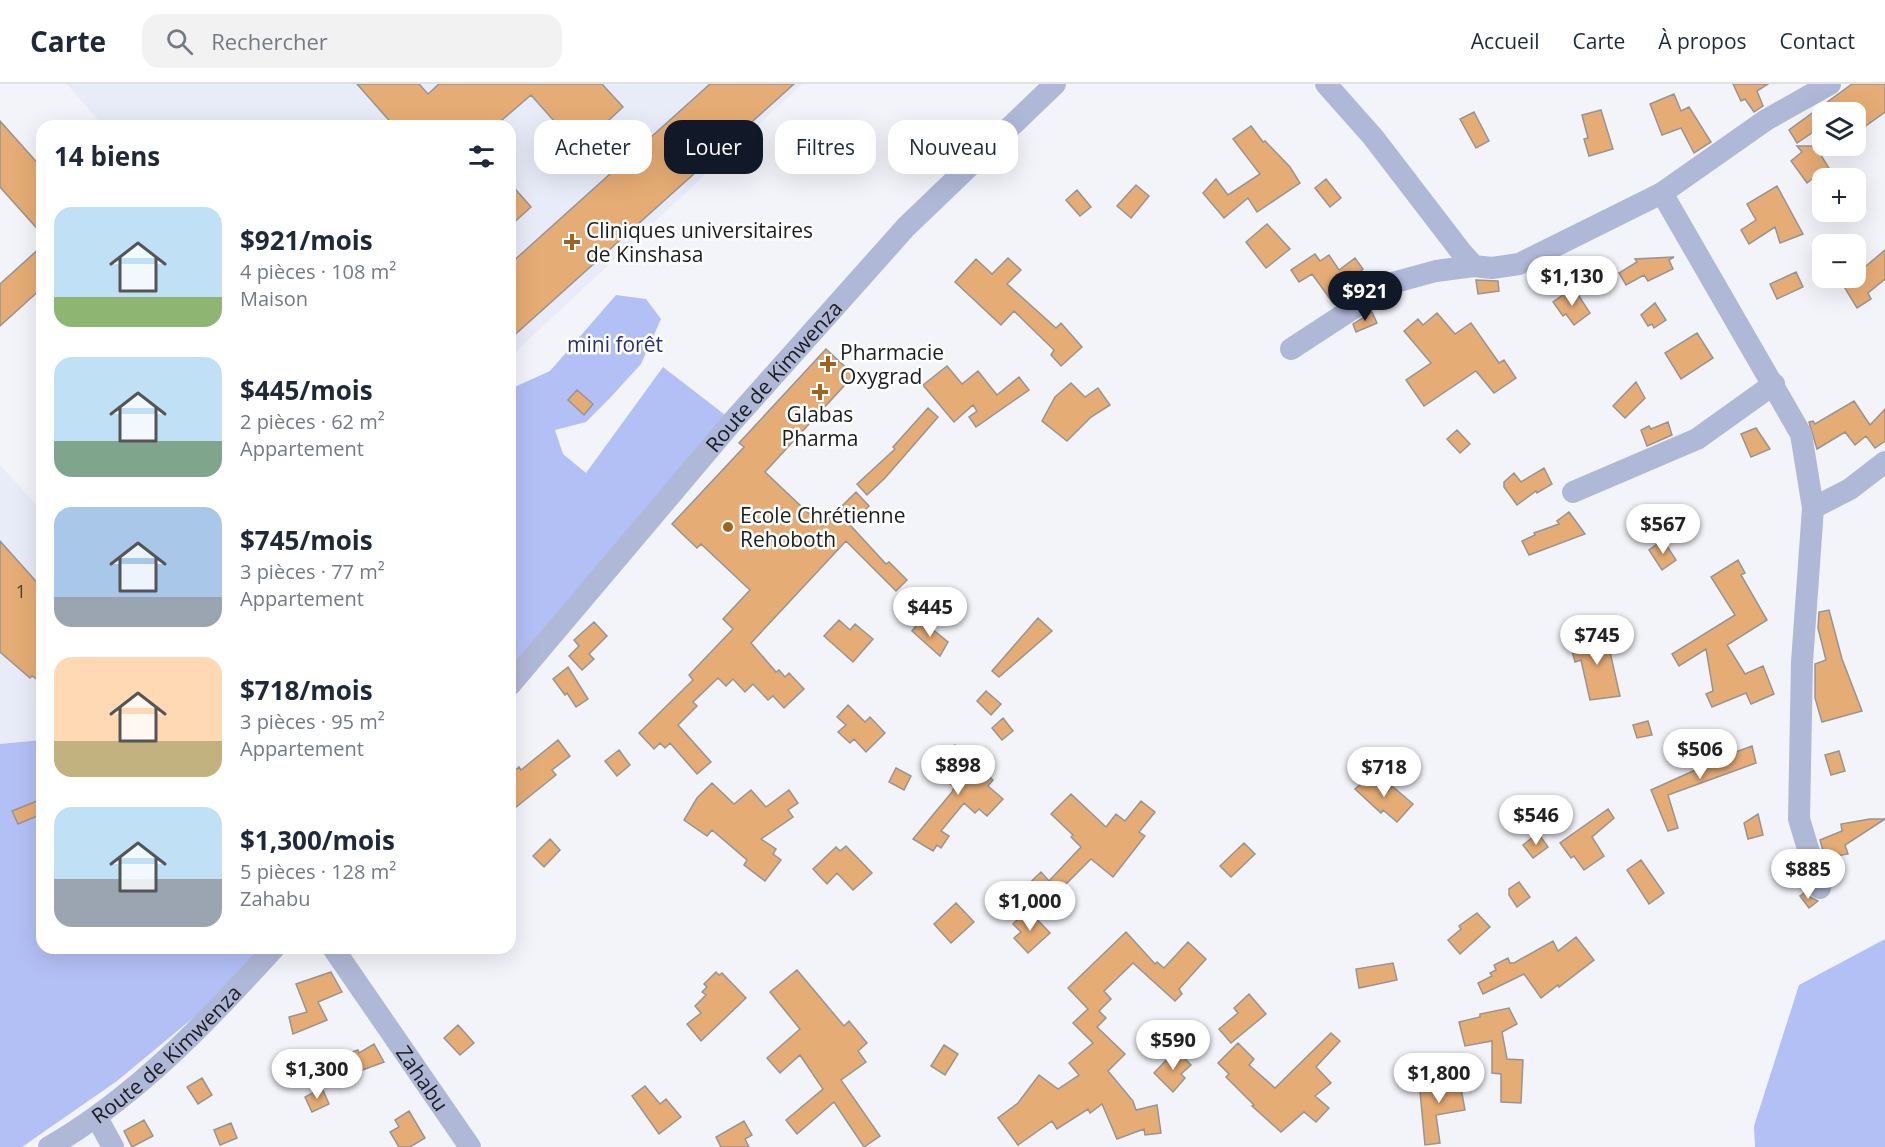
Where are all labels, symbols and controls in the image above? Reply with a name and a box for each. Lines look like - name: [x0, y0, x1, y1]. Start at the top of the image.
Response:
- search box: [142, 14, 562, 68]
- text: Carte: [30, 22, 106, 60]
- icon: search: [163, 25, 196, 58]
- text: Rechercher: [211, 26, 328, 56]
- text: Accueil: [1471, 27, 1539, 55]
- text: Carte: [1572, 27, 1625, 55]
- text: À propos: [1658, 27, 1747, 55]
- text: Contact: [1780, 27, 1855, 55]
- map controls: [1812, 102, 1866, 288]
- button: layers: [1812, 102, 1866, 156]
- chip: Acheter: [534, 120, 652, 174]
- chip: Louer: [664, 120, 763, 174]
- chip: Filtres: [775, 120, 876, 174]
- chip: Nouveau: [888, 120, 1018, 174]
- text: 14 biens: [54, 138, 160, 174]
- icon: filters: [465, 140, 498, 173]
- button: +: [1812, 168, 1866, 222]
- place label: Cliniques universitaires de Kinshasa: [586, 216, 813, 268]
- text: $921/mois: [240, 222, 373, 258]
- icon: home: [102, 231, 174, 303]
- marker: Cliniques universitaires de Kinshasa: [563, 233, 581, 251]
- button: −: [1812, 234, 1866, 288]
- pin: $1,130: [1523, 256, 1621, 307]
- text: 4 pièces · 108 m²: [240, 258, 396, 285]
- text: $1,130: [1541, 262, 1603, 289]
- pin: $921: [1329, 271, 1401, 322]
- text: $921: [1342, 277, 1388, 304]
- text: Maison: [240, 285, 308, 312]
- street label: Route de Kimwenza: [699, 294, 848, 458]
- park label: mini forêt: [567, 330, 663, 358]
- place label: Pharmacie Oxygrad: [840, 338, 944, 390]
- marker: Pharmacie Oxygrad: [821, 357, 835, 371]
- text: $445/mois: [240, 372, 373, 408]
- icon: home: [102, 381, 174, 453]
- marker: Glabas Pharma: [813, 385, 827, 399]
- place label: Glabas Pharma: [782, 400, 858, 452]
- text: 2 pièces · 62 m²: [240, 408, 385, 435]
- text: Appartement: [240, 435, 364, 462]
- place label: Ecole Chrétienne Rehoboth: [740, 501, 906, 553]
- pin: $567: [1627, 504, 1699, 555]
- text: $567: [1640, 510, 1686, 537]
- marker: Ecole Chrétienne Rehoboth: [721, 520, 735, 534]
- text: $745/mois: [240, 522, 373, 558]
- icon: home: [102, 531, 174, 603]
- text: 3 pièces · 77 m²: [240, 558, 385, 585]
- house number: 1: [16, 579, 26, 603]
- text: Appartement: [240, 585, 364, 612]
- pin: $445: [894, 587, 966, 638]
- text: $445: [907, 593, 953, 620]
- pin: $745: [1561, 615, 1633, 666]
- text: $745: [1574, 621, 1620, 648]
- text: $718/mois: [240, 672, 373, 708]
- icon: home: [102, 681, 174, 753]
- text: 3 pièces · 95 m²: [240, 708, 385, 735]
- pin: $506: [1664, 729, 1736, 780]
- text: Appartement: [240, 735, 364, 762]
- text: $506: [1677, 735, 1723, 762]
- pin: $898: [922, 745, 994, 796]
- pin: $718: [1348, 747, 1420, 798]
- text: $898: [935, 751, 981, 778]
- text: $718: [1361, 753, 1407, 780]
- pin: $546: [1500, 795, 1572, 846]
- text: $546: [1513, 801, 1559, 828]
- text: $1,300/mois: [240, 822, 395, 858]
- icon: home: [102, 831, 174, 903]
- pin: $885: [1772, 849, 1844, 900]
- text: $885: [1785, 855, 1831, 882]
- text: 5 pièces · 128 m²: [240, 858, 396, 885]
- pin: $1,000: [981, 881, 1079, 932]
- text: Zahabu: [240, 885, 310, 912]
- text: $1,000: [999, 887, 1061, 914]
- street label: Route de Kimwenza: [86, 979, 247, 1130]
- pin: $590: [1137, 1020, 1209, 1071]
- text: $590: [1150, 1026, 1196, 1053]
- street label: Zahabu: [390, 1040, 455, 1117]
- pin: $1,300: [268, 1049, 366, 1100]
- pin: $1,800: [1390, 1053, 1488, 1104]
- text: $1,300: [286, 1055, 348, 1082]
- text: $1,800: [1408, 1059, 1470, 1086]

